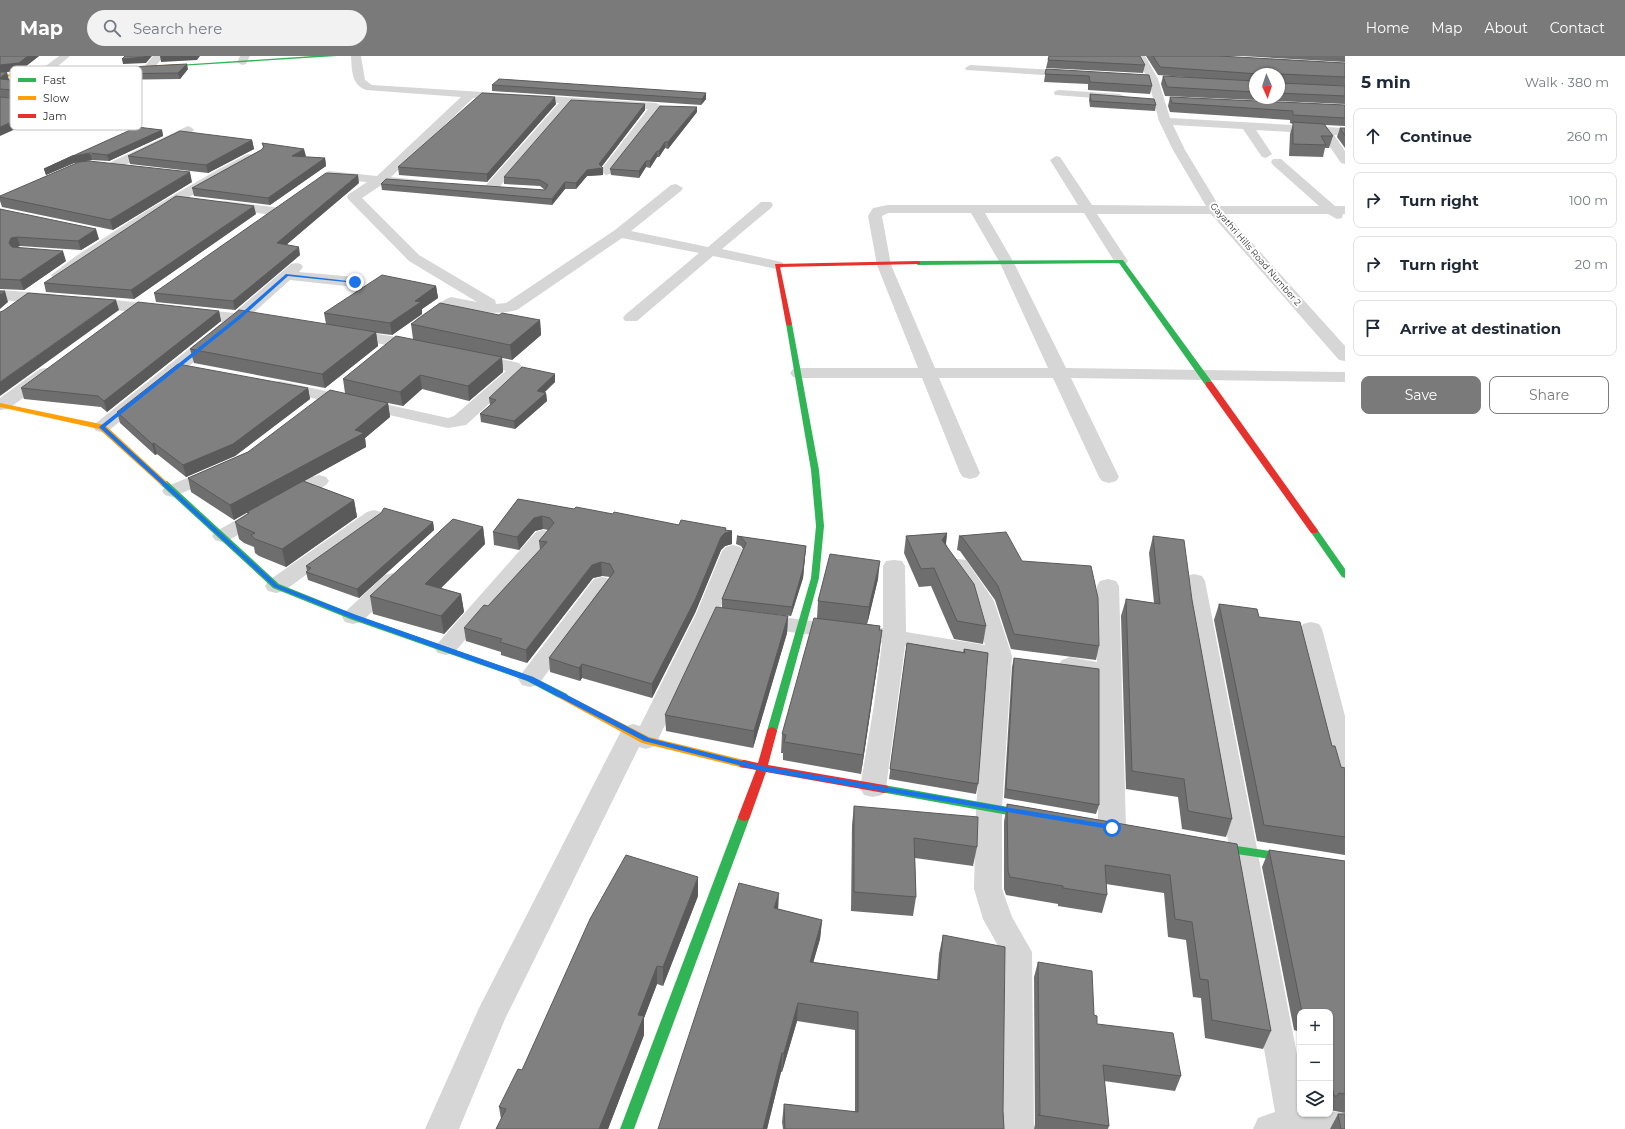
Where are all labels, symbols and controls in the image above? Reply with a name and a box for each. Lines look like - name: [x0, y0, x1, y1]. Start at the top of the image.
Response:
- search box: [87, 10, 367, 46]
- text: Map: [20, 17, 63, 40]
- icon: search: [101, 17, 123, 39]
- text: Search here: [133, 19, 222, 38]
- text: Home: [1366, 19, 1409, 37]
- text: Map: [1431, 19, 1462, 37]
- text: About: [1484, 19, 1528, 37]
- text: Contact: [1550, 19, 1605, 37]
- legend: [10, 66, 142, 130]
- north arrow: [1249, 68, 1285, 104]
- text: 5 min: [1361, 72, 1411, 92]
- text: Fast: [43, 73, 67, 87]
- text: Walk · 380 m: [1525, 74, 1609, 90]
- text: Slow: [43, 91, 69, 105]
- text: Jam: [42, 109, 67, 123]
- icon: ahead: [1362, 125, 1384, 147]
- text: Continue: [1400, 127, 1472, 146]
- text: 260 m: [1567, 128, 1608, 144]
- icon: right: [1362, 189, 1384, 211]
- text: Turn right: [1400, 191, 1479, 210]
- text: 100 m: [1569, 192, 1608, 208]
- street label: Gayathri Hills Road Number 2: [1208, 200, 1304, 308]
- icon: right: [1362, 253, 1384, 275]
- text: Turn right: [1400, 255, 1479, 274]
- text: 20 m: [1575, 256, 1608, 272]
- route end: [346, 273, 364, 291]
- icon: arrive: [1362, 317, 1384, 339]
- text: Arrive at destination: [1400, 319, 1561, 338]
- button: Save: [1361, 376, 1481, 414]
- button: Share: [1489, 376, 1609, 414]
- route start: [1103, 819, 1121, 837]
- map controls: [1297, 1009, 1333, 1117]
- button: +: [1297, 1009, 1333, 1045]
- button: −: [1297, 1045, 1333, 1081]
- button: layers: [1297, 1081, 1333, 1117]

